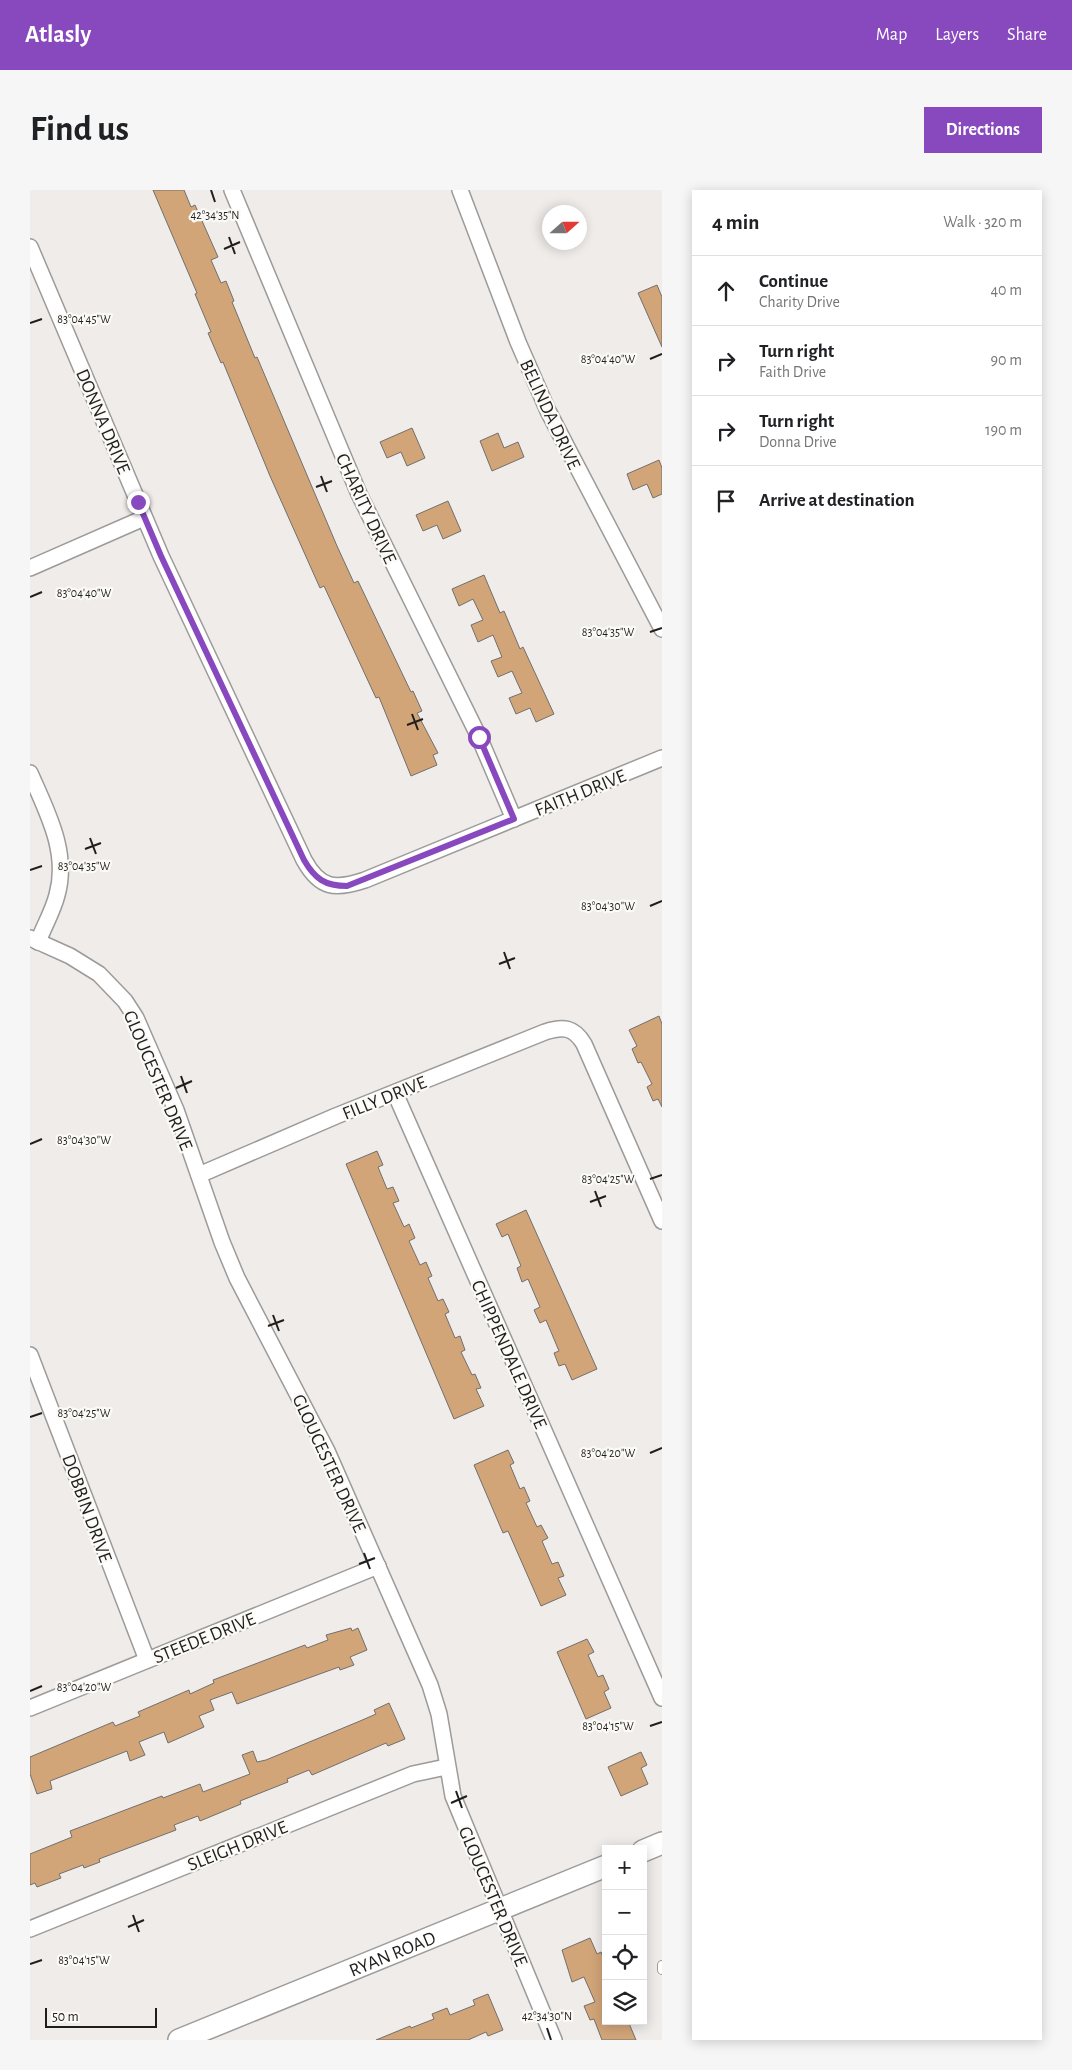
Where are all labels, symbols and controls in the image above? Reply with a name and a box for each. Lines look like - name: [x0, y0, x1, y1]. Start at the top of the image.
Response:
- text: Atlasly: [25, 23, 91, 47]
- text: Map: [876, 26, 907, 44]
- text: Layers: [935, 26, 979, 44]
- text: Share: [1007, 26, 1047, 44]
- button: Directions: [924, 107, 1042, 153]
- text: Find us: [30, 112, 129, 147]
- north arrow: [542, 205, 587, 250]
- text: 42°34'35"N: [191, 209, 239, 221]
- text: 4 min: [712, 212, 759, 233]
- text: Walk · 320 m: [943, 214, 1022, 230]
- text: Continue: [759, 272, 828, 291]
- icon: ahead: [712, 277, 740, 305]
- text: 40 m: [990, 282, 1022, 298]
- text: Charity Drive: [759, 294, 840, 310]
- text: 83°04'45"W: [57, 313, 111, 325]
- text: Turn right: [759, 342, 834, 361]
- icon: right: [712, 347, 740, 375]
- text: 90 m: [991, 352, 1022, 368]
- text: 83°04'40"W: [581, 353, 636, 365]
- street label: BELINDA DRIVE: [516, 357, 583, 473]
- text: Faith Drive: [759, 364, 826, 380]
- street label: DONNA DRIVE: [72, 366, 133, 477]
- text: Turn right: [759, 412, 834, 431]
- icon: right: [712, 417, 740, 445]
- text: 190 m: [985, 422, 1022, 438]
- text: Donna Drive: [759, 434, 837, 450]
- street label: CHARITY DRIVE: [332, 451, 399, 567]
- icon: arrive: [712, 487, 740, 515]
- route end: [127, 491, 150, 514]
- text: Arrive at destination: [759, 491, 915, 510]
- text: 83°04'40"W: [57, 587, 112, 599]
- text: 83°04'35"W: [582, 626, 635, 638]
- route start: [468, 726, 491, 749]
- street label: FAITH DRIVE: [532, 767, 629, 820]
- text: 83°04'35"W: [58, 860, 111, 872]
- text: 83°04'30"W: [581, 900, 635, 912]
- street label: GLOUCESTER DRIVE: [120, 1008, 196, 1153]
- street label: FILLY DRIVE: [340, 1073, 429, 1124]
- text: 83°04'30"W: [57, 1134, 111, 1146]
- text: 83°04'25"W: [582, 1173, 635, 1185]
- street label: CHIPPENDALE DRIVE: [467, 1277, 550, 1432]
- street label: GLOUCESTER DRIVE: [288, 1392, 369, 1536]
- text: 83°04'25"W: [58, 1407, 111, 1419]
- text: 83°04'20"W: [581, 1447, 635, 1459]
- street label: DOBBIN DRIVE: [58, 1452, 115, 1565]
- street label: STEEDE DRIVE: [151, 1609, 258, 1667]
- text: 83°04'20"W: [57, 1681, 111, 1693]
- text: 83°04'15"W: [582, 1720, 634, 1732]
- street label: SLEIGH DRIVE: [185, 1818, 290, 1875]
- street label: GLOUCESTER DRIVE: [455, 1824, 531, 1969]
- map controls: [602, 1845, 647, 2025]
- button: +: [602, 1845, 647, 1890]
- button: −: [602, 1890, 647, 1935]
- street label: RYAN ROAD: [347, 1929, 439, 1981]
- button: locate: [602, 1935, 647, 1980]
- text: 83°04'15"W: [58, 1954, 110, 1966]
- button: layers: [602, 1980, 647, 2025]
- scale bar: [45, 2005, 158, 2028]
- text: 50 m: [52, 2010, 79, 2024]
- text: 42°34'30"N: [522, 2010, 572, 2022]

